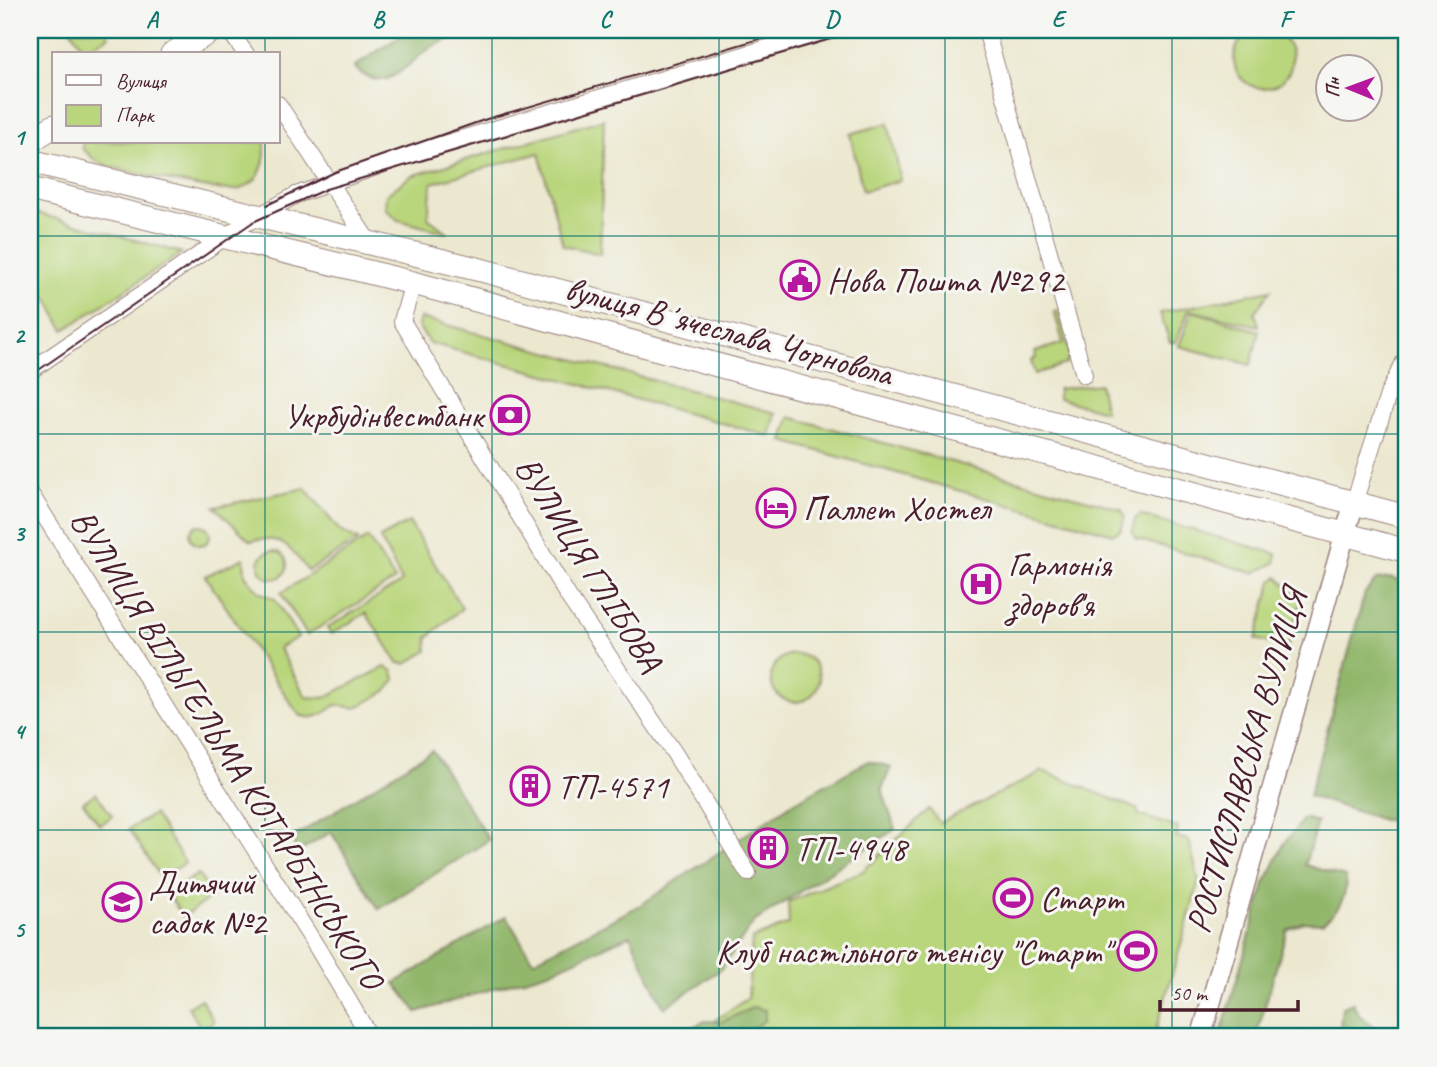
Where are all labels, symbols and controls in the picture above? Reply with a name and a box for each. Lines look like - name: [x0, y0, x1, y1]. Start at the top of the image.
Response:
- text: A: [146, 5, 160, 34]
- text: B: [372, 5, 386, 34]
- text: C: [600, 5, 614, 34]
- text: D: [825, 5, 841, 34]
- text: E: [1052, 5, 1068, 34]
- text: F: [1280, 5, 1296, 34]
- legend: [52, 52, 280, 144]
- north arrow: [1314, 52, 1384, 122]
- text: Вулиця: [116, 68, 167, 94]
- text: Пн: [1321, 76, 1345, 98]
- text: Парк: [116, 102, 156, 128]
- text: 1: [14, 123, 27, 152]
- place label: Нова Пошта №292: [827, 258, 1067, 303]
- public building icon: Нова Пошта №292: [779, 259, 821, 301]
- street label: вулиця Вʼячеслава Чорновола: [561, 266, 899, 397]
- text: 2: [14, 321, 27, 350]
- place label: Укрбудінвестбанк: [284, 393, 486, 438]
- bank icon: Укрбудінвестбанк: [489, 394, 531, 436]
- street label: ВУЛИЦЯ ГЛІБОВА: [505, 448, 674, 681]
- place label: Паллет Хостел: [803, 486, 993, 531]
- hotel icon: Паллет Хостел: [755, 487, 797, 529]
- street label: ВУЛИЦЯ ВІЛЬГЕЛЬМА КОТАРБІНСЬКОГО: [60, 501, 396, 1000]
- text: 3: [14, 519, 27, 548]
- place label: Гармонія здоров'я: [1004, 542, 1113, 627]
- hospital icon: Гармонія здоров'я: [960, 563, 1002, 605]
- street label: РОСТИСЛАВСЬКА ВУЛИЦЯ: [1175, 579, 1318, 938]
- text: 4: [14, 717, 27, 746]
- place label: ТП-4571: [557, 764, 671, 809]
- building icon: ТП-4571: [509, 765, 551, 807]
- place label: ТП-4948: [795, 826, 910, 871]
- building icon: ТП-4948: [747, 827, 789, 869]
- place label: Дитячий садок №2: [149, 860, 269, 945]
- place label: Старт: [1040, 876, 1125, 921]
- sports icon: Старт: [992, 877, 1034, 919]
- school or university icon: Дитячий садок №2: [101, 881, 143, 923]
- text: 5: [14, 915, 26, 944]
- place label: Клуб настільного тенісу "Старт": [716, 929, 1117, 974]
- sports icon: Клуб настільного тенісу "Старт": [1116, 930, 1158, 972]
- scale bar: [1160, 969, 1299, 1013]
- text: 50 m: [1171, 980, 1209, 1006]

